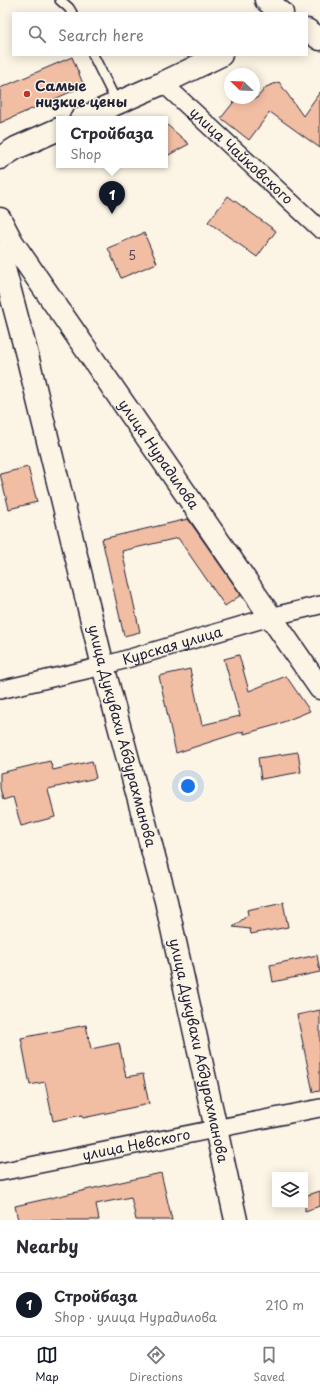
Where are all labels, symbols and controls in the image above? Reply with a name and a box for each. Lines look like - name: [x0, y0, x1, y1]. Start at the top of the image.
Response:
- search box: [12, 12, 308, 56]
- icon: search: [26, 23, 48, 45]
- text: Search here: [58, 23, 144, 46]
- north arrow: [224, 68, 260, 104]
- place label: Самые низкие цены: [35, 75, 128, 112]
- marker: Самые низкие цены: [22, 89, 32, 99]
- street label: улица Чайковского: [185, 102, 298, 209]
- popup: [56, 116, 168, 168]
- text: Стройбаза: [70, 121, 154, 144]
- text: Shop: [70, 144, 101, 163]
- pin: 1: [99, 181, 125, 214]
- house number: 5: [128, 246, 136, 264]
- street label: улица Нурадилова: [114, 395, 205, 514]
- street label: Курская улица: [120, 621, 225, 670]
- street label: улица Дукувахи Абдурахманова: [83, 622, 162, 849]
- your location: [178, 776, 198, 796]
- street label: улица Дукувахи Абдурахманова: [164, 936, 234, 1165]
- street label: улица Невского: [80, 1123, 192, 1165]
- map controls: [272, 1172, 308, 1208]
- button: layers: [272, 1172, 308, 1208]
- text: Nearby: [16, 1233, 78, 1259]
- text: Стройбаза: [54, 1284, 138, 1307]
- text: 1: [26, 1295, 32, 1314]
- text: 210 m: [265, 1295, 304, 1314]
- text: Shop · улица Нурадилова: [54, 1307, 217, 1326]
- tab: Map: [35, 1344, 59, 1385]
- tab: Directions: [129, 1344, 183, 1385]
- tab: Saved: [253, 1344, 285, 1385]

